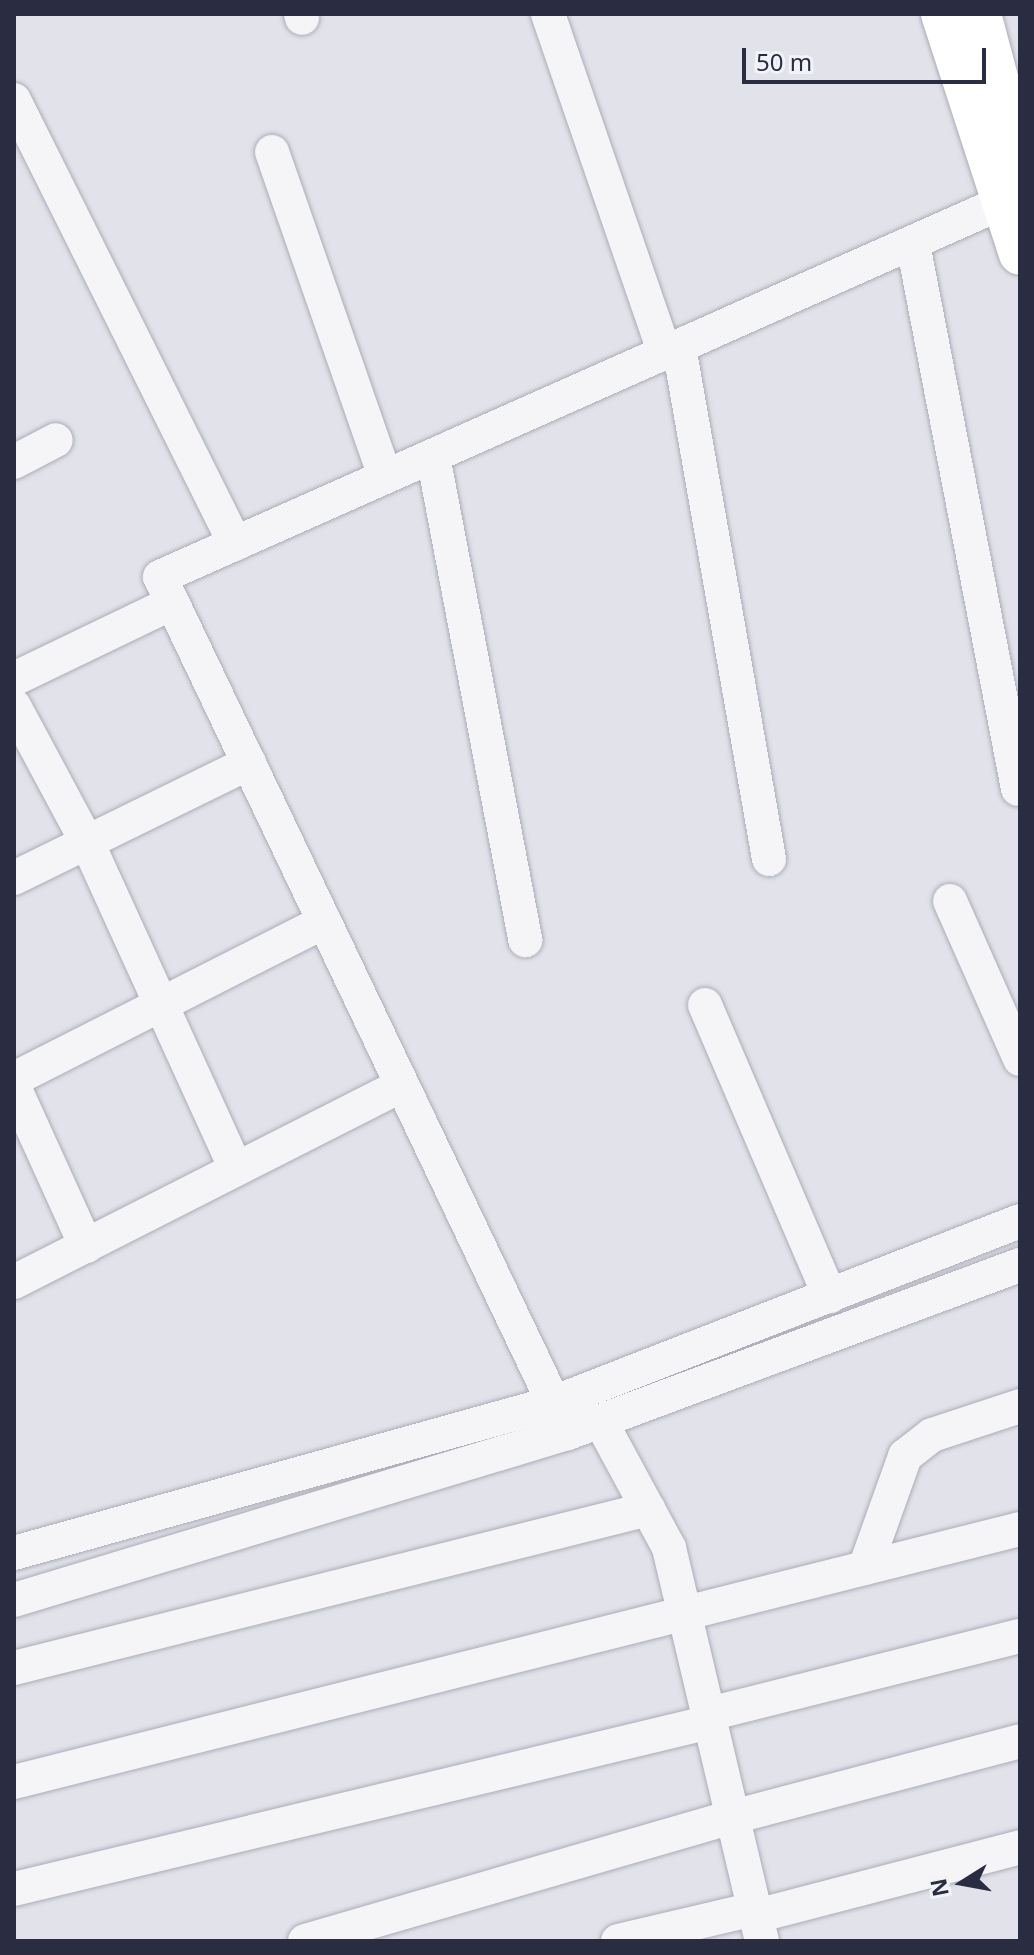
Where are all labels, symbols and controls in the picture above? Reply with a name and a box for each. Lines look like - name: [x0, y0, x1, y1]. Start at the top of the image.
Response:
- scale bar: [746, 32, 990, 82]
- text: 50 m: [756, 45, 812, 78]
- north arrow: [922, 1843, 1002, 1923]
- text: N: [922, 1876, 955, 1899]

